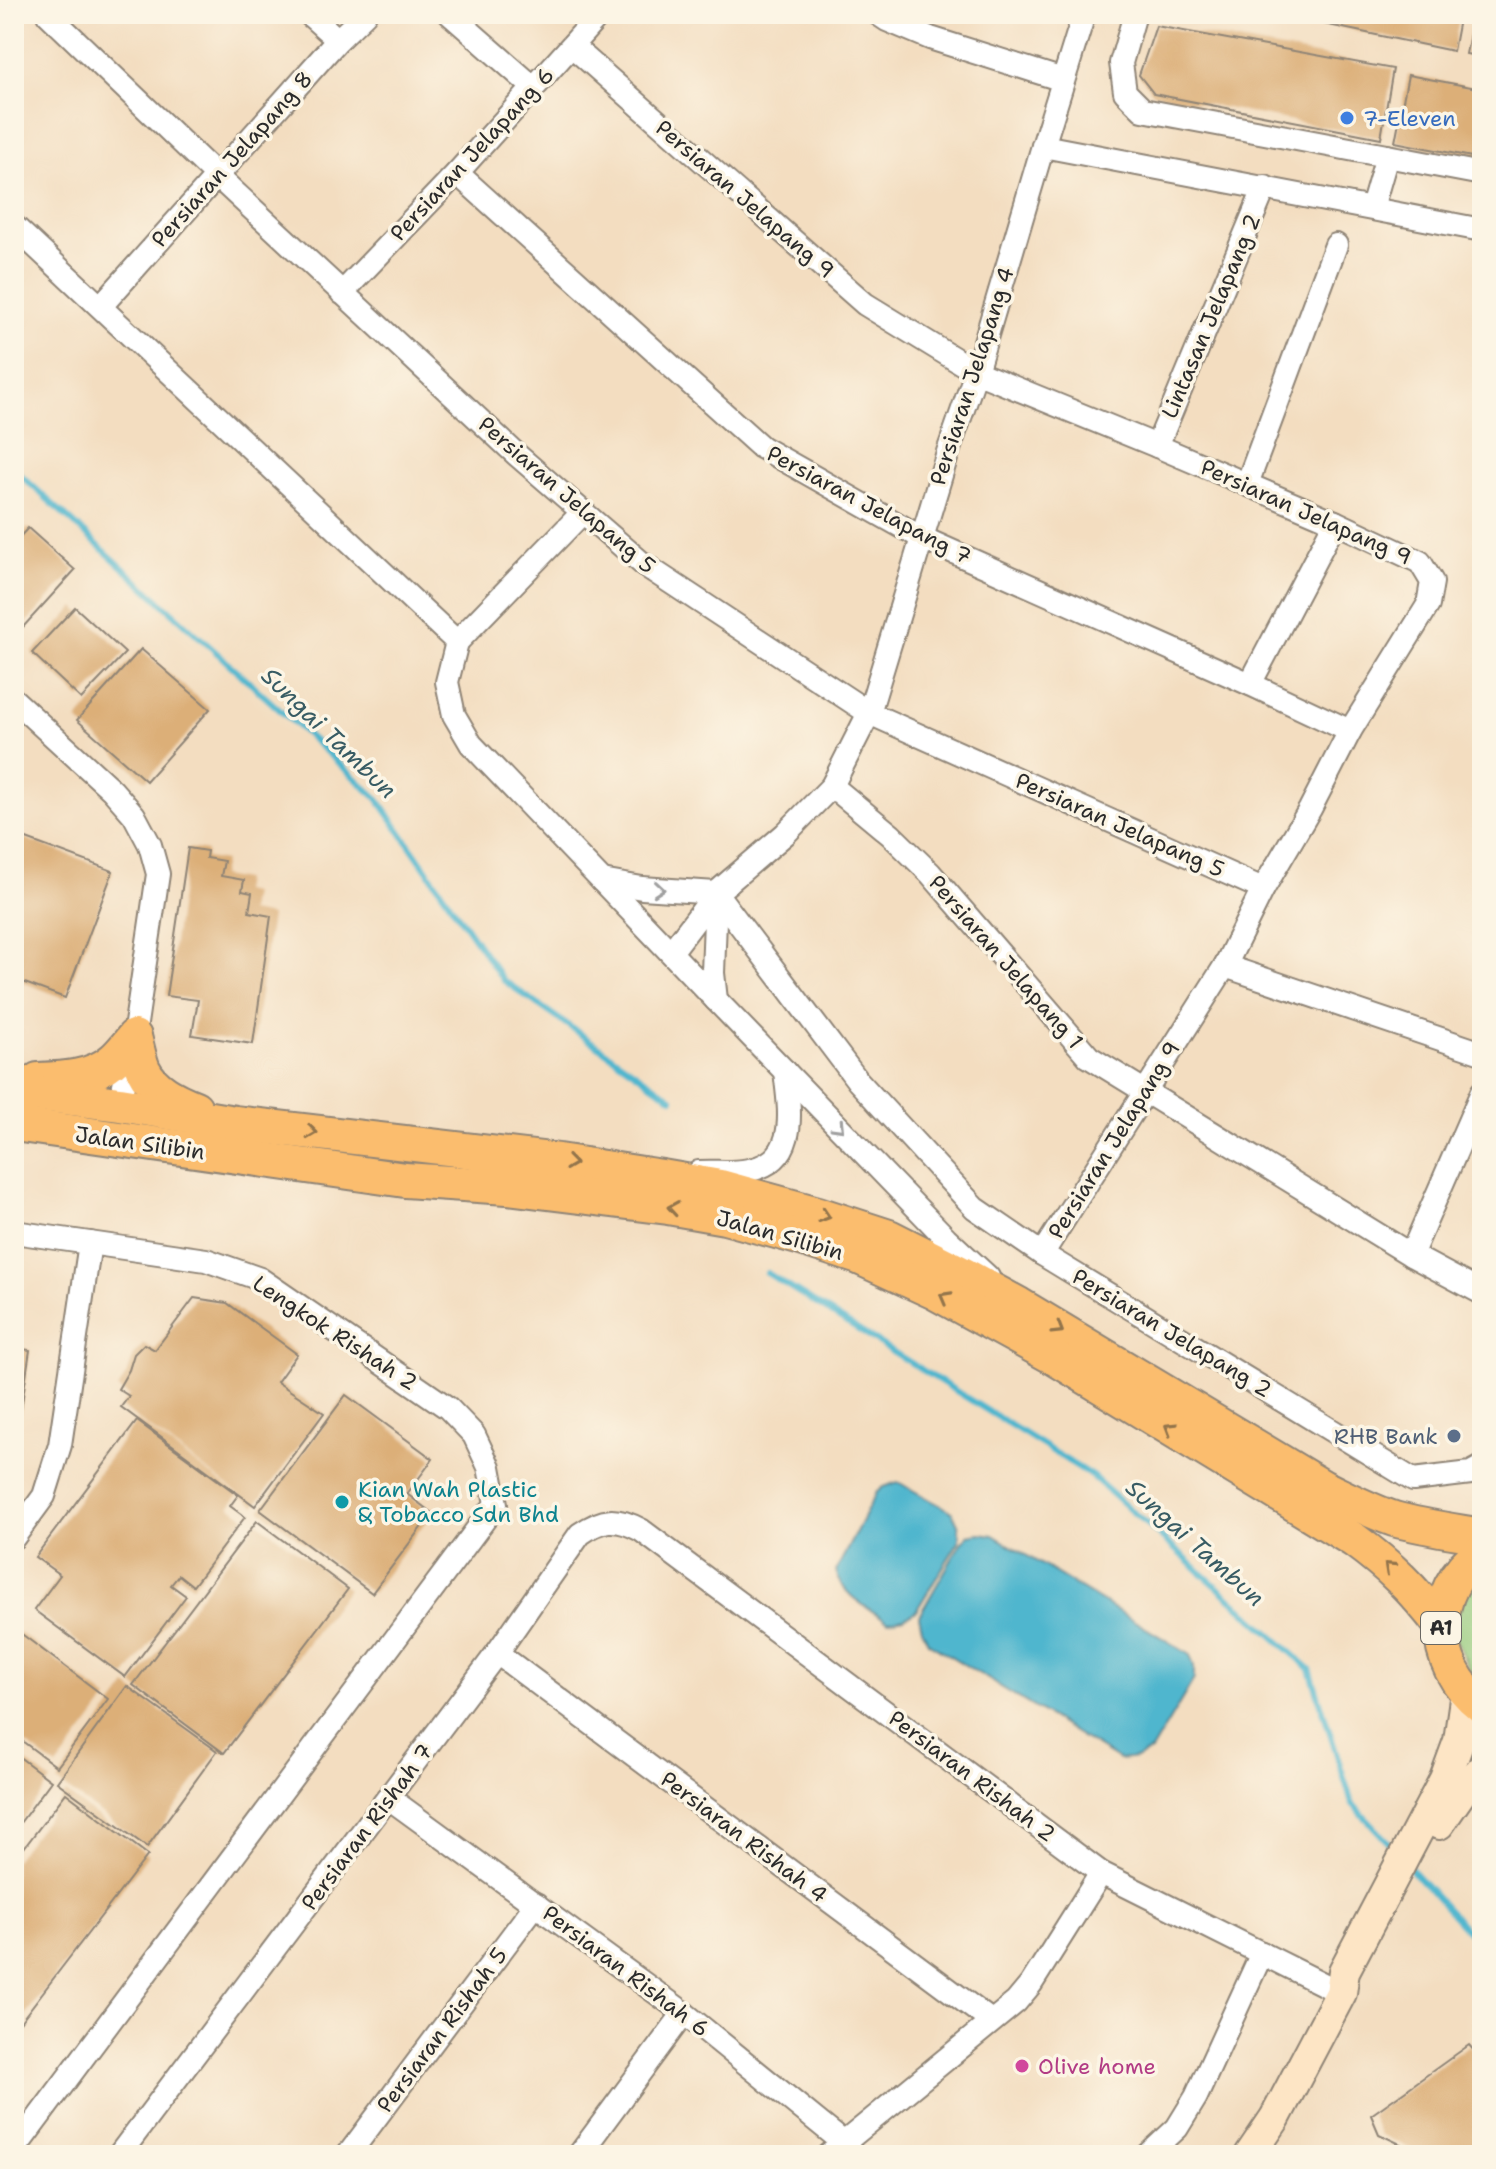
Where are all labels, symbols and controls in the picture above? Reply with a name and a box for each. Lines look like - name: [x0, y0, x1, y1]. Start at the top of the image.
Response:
- street label: Persiaran Jelapang 6: [384, 61, 560, 247]
- street label: Persiaran Jelapang 8: [145, 65, 319, 253]
- place label: 7-Eleven: [1363, 104, 1456, 133]
- marker: 7-Eleven: [1338, 109, 1356, 127]
- street label: Persiaran Jelapang 9: [650, 113, 840, 285]
- street label: Lintasan Jelapang 2: [1155, 209, 1267, 423]
- street label: Persiaran Jelapang 4: [923, 263, 1021, 489]
- street label: Persiaran Jelapang 5: [472, 410, 662, 580]
- street label: Persiaran Jelapang 7: [762, 439, 976, 571]
- street label: Persiaran Jelapang 9: [1196, 452, 1416, 572]
- water label: Sungai Tambun: [254, 660, 404, 806]
- street label: Persiaran Jelapang 5: [1011, 766, 1229, 884]
- street label: Persiaran Jelapang 1: [922, 869, 1090, 1055]
- one-way arrow: [653, 881, 666, 898]
- street label: Persiaran Jelapang 9: [1041, 1036, 1187, 1244]
- one-way arrow: [830, 1118, 845, 1132]
- street label: Jalan Silibin: [73, 1120, 207, 1166]
- one-way arrow: [306, 1124, 319, 1141]
- one-way arrow: [564, 1154, 577, 1171]
- one-way arrow: [666, 1200, 680, 1217]
- street label: Jalan Silibin: [713, 1203, 847, 1267]
- one-way arrow: [817, 1207, 831, 1223]
- street label: Persiaran Jelapang 2: [1067, 1262, 1277, 1404]
- street label: Lengkok Rishah 2: [247, 1269, 423, 1397]
- one-way arrow: [939, 1292, 954, 1307]
- one-way arrow: [1049, 1319, 1064, 1334]
- one-way arrow: [1164, 1422, 1179, 1437]
- place label: RHB Bank: [1334, 1422, 1438, 1451]
- marker: RHB Bank: [1445, 1427, 1463, 1445]
- water label: Sungai Tambun: [1119, 1472, 1271, 1614]
- place label: Kian Wah Plastic & Tobacco Sdn Bhd: [358, 1475, 559, 1529]
- marker: Kian Wah Plastic & Tobacco Sdn Bhd: [333, 1493, 351, 1511]
- one-way arrow: [1384, 1563, 1399, 1577]
- road number: A1: [1421, 1612, 1461, 1644]
- street label: Persiaran Rishah 2: [883, 1704, 1061, 1848]
- street label: Persiaran Rishah 7: [295, 1738, 439, 1916]
- street label: Persiaran Rishah 4: [655, 1765, 833, 1909]
- street label: Persiaran Rishah 6: [537, 1899, 715, 2043]
- street label: Persiaran Rishah 5: [370, 1941, 514, 2119]
- place label: Olive home: [1038, 2052, 1156, 2081]
- marker: Olive home: [1013, 2057, 1031, 2075]

